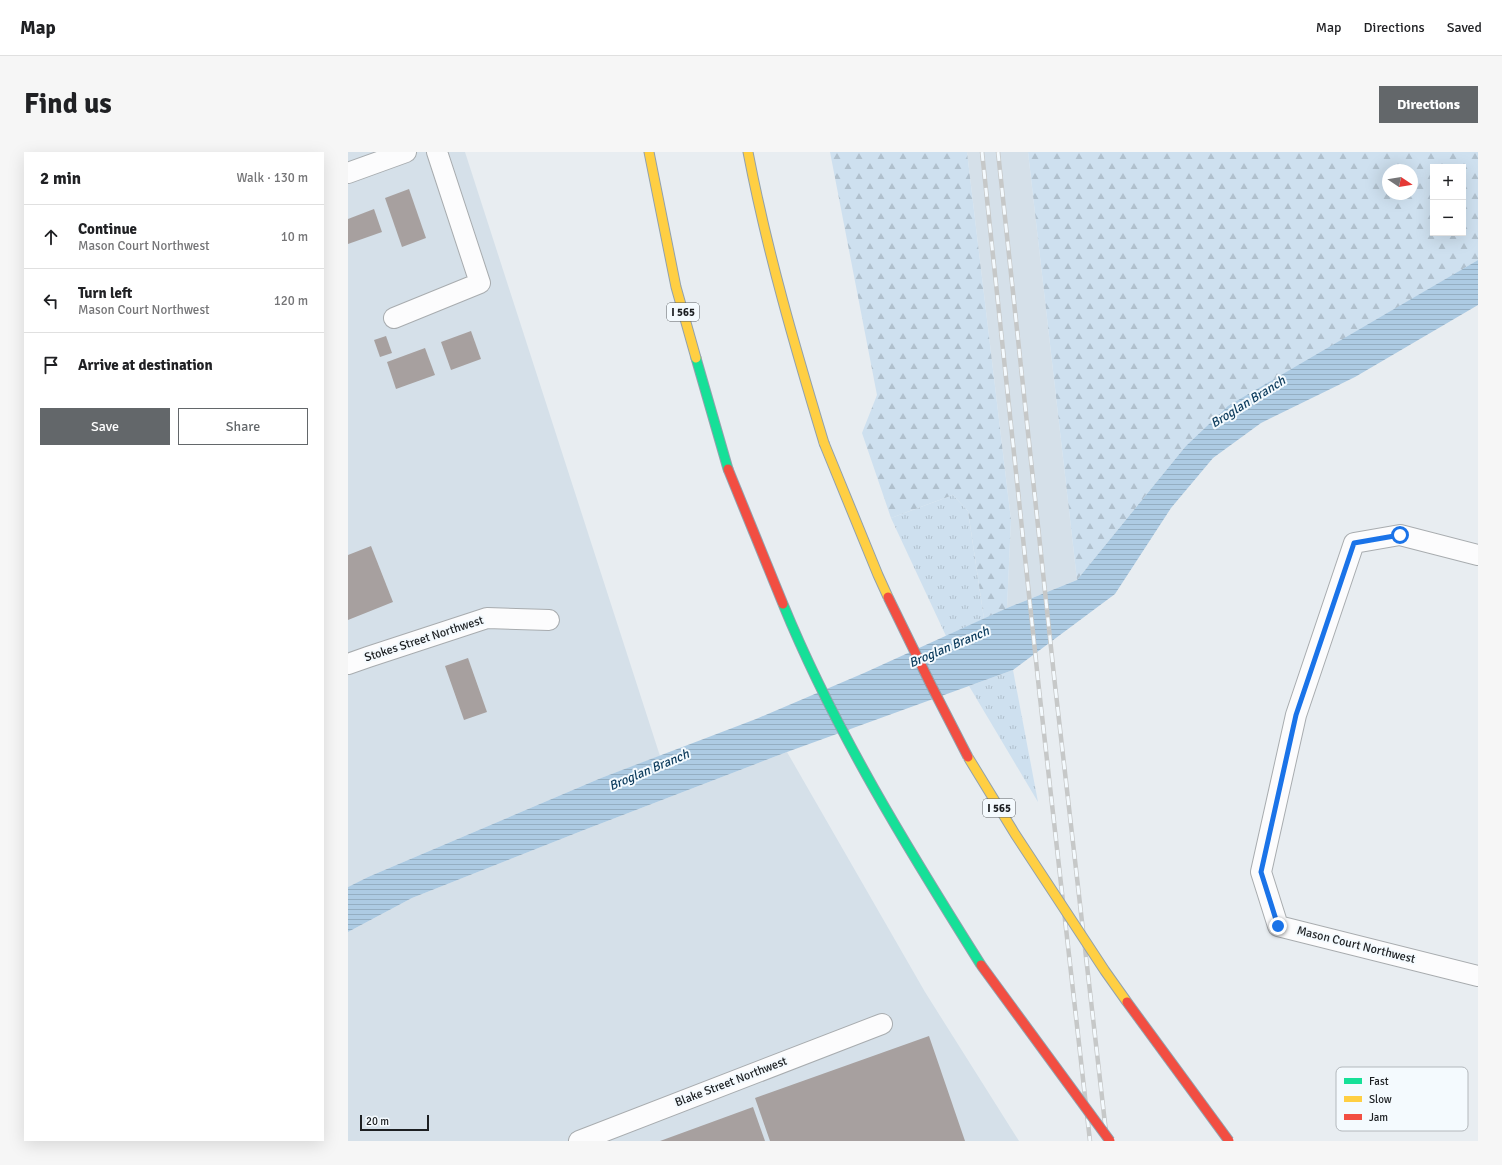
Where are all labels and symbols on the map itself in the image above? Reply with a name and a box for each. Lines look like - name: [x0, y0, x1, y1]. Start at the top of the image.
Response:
- north arrow: [1382, 164, 1418, 200]
- road number: I 565: [667, 303, 699, 321]
- water label: Broglan Branch: [1208, 372, 1289, 431]
- route start: [1391, 526, 1409, 544]
- street label: Stokes Street Northwest: [363, 613, 485, 665]
- water label: Broglan Branch: [907, 623, 992, 671]
- water label: Broglan Branch: [607, 746, 692, 794]
- road number: I 565: [983, 799, 1015, 817]
- route end: [1269, 917, 1287, 935]
- street label: Mason Court Northwest: [1295, 923, 1417, 967]
- street label: Blake Street Northwest: [673, 1054, 789, 1110]
- legend: [1336, 1067, 1468, 1131]
- text: Fast: [1369, 1075, 1389, 1088]
- text: Slow: [1369, 1093, 1392, 1106]
- text: Jam: [1369, 1111, 1388, 1124]
- scale bar: [360, 1113, 429, 1132]

